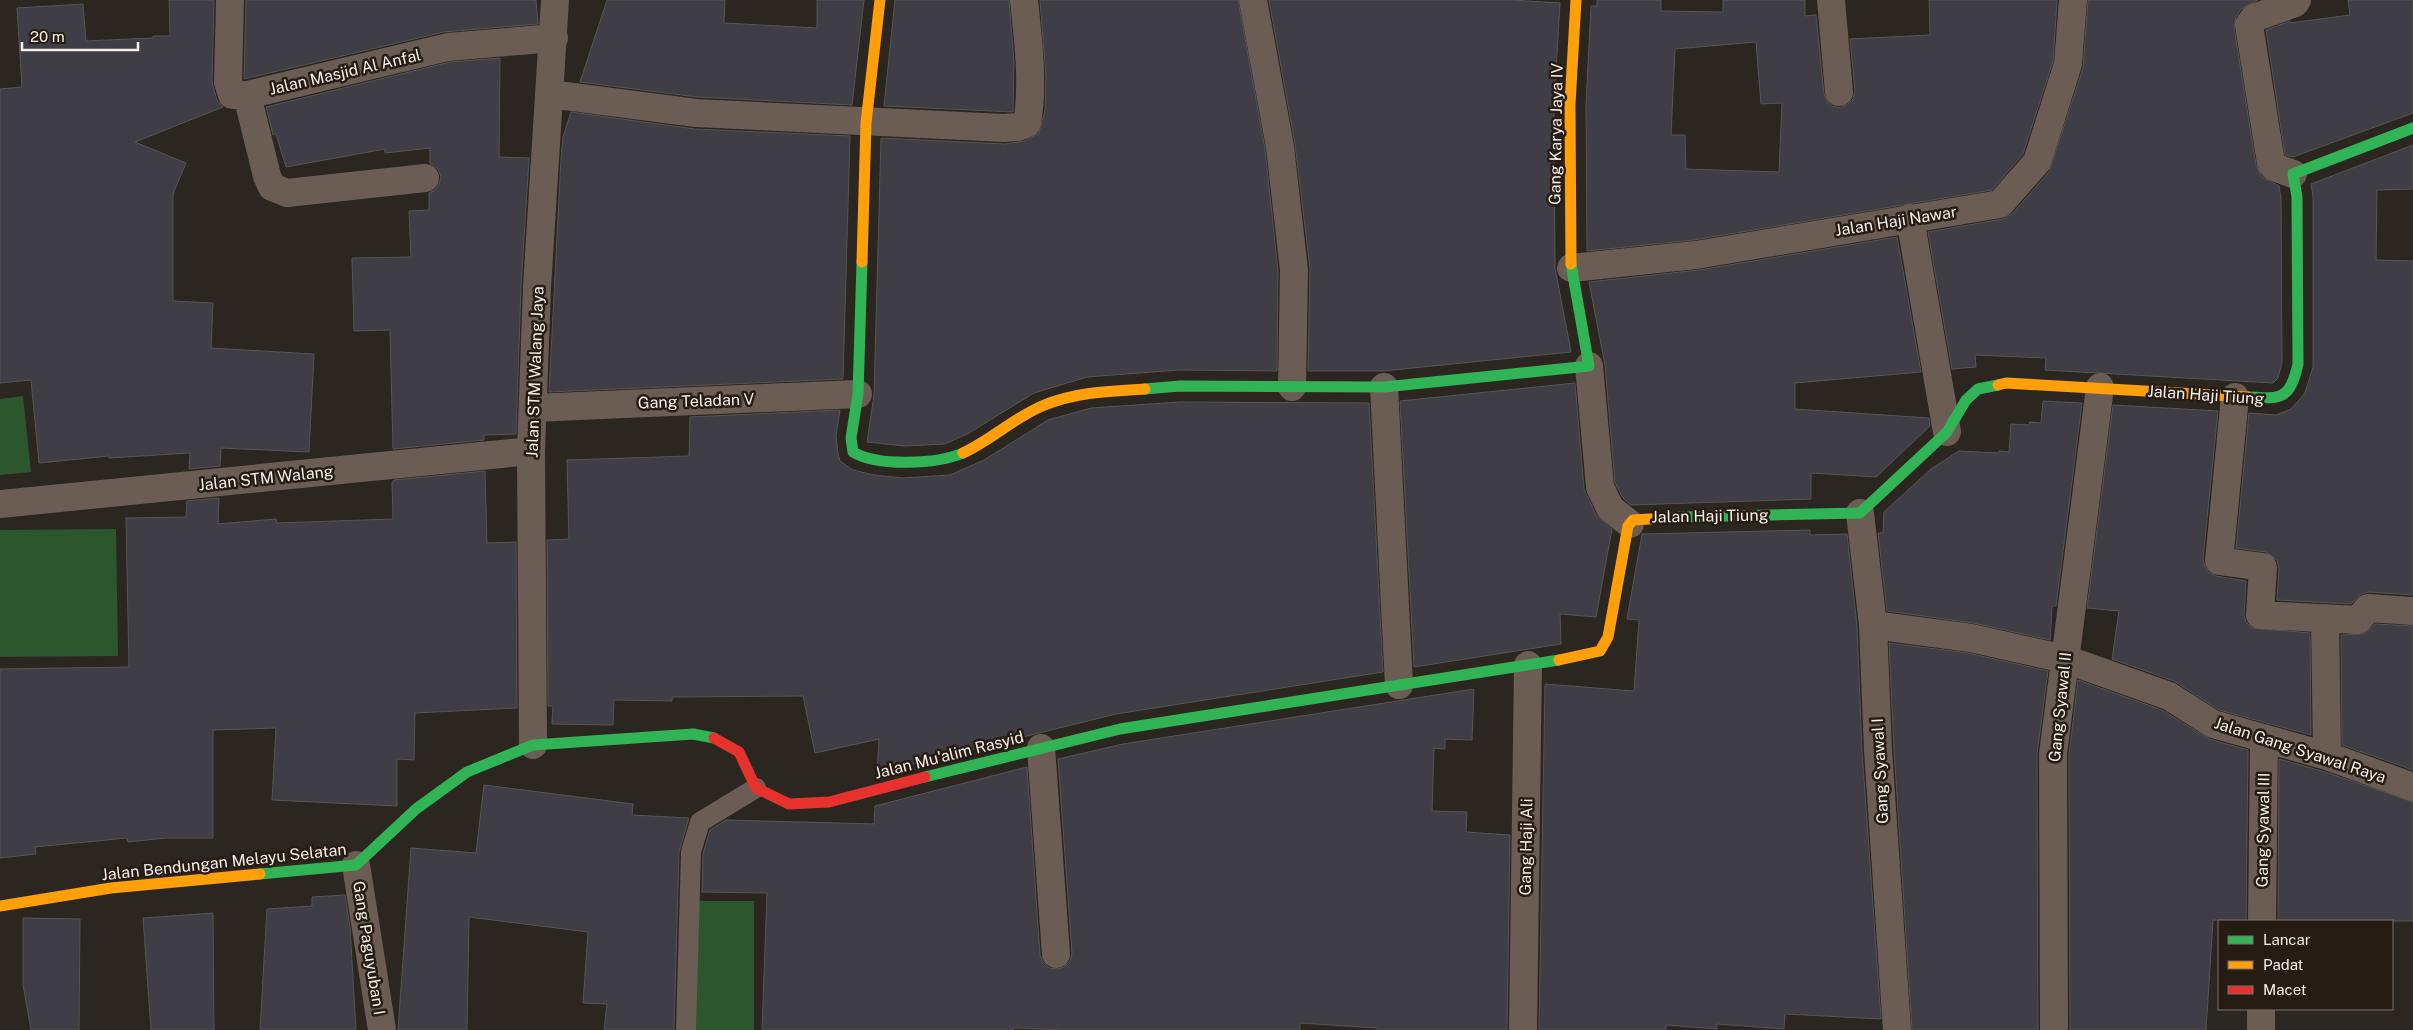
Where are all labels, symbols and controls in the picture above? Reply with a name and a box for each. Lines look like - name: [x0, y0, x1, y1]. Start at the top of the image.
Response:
- scale bar: [22, 20, 139, 52]
- text: 20 m: [30, 28, 65, 45]
- street label: Jalan Masjid Al Anfal: [267, 45, 423, 99]
- street label: Gang Karya Jaya IV: [1545, 63, 1567, 205]
- street label: Jalan Haji Nawar: [1834, 202, 1958, 240]
- street label: Jalan STM Walang Jaya: [523, 286, 547, 458]
- street label: Jalan Haji Tiung: [2147, 381, 2265, 409]
- street label: Gang Teladan V: [637, 389, 755, 413]
- street label: Jalan STM Walang: [198, 461, 334, 495]
- street label: Jalan Haji Tiung: [1651, 505, 1769, 527]
- street label: Gang Syawal II: [2045, 651, 2075, 763]
- street label: Jalan Gang Syawal Raya: [2212, 713, 2388, 787]
- street label: Gang Syawal I: [1868, 718, 1892, 824]
- street label: Jalan Mu'alim Rasyid: [872, 727, 1026, 783]
- street label: Gang Syawal III: [2252, 772, 2274, 888]
- street label: Gang Haji Ali: [1516, 798, 1536, 896]
- street label: Jalan Bendungan Melayu Selatan: [101, 840, 347, 884]
- street label: Gang Paguyuban I: [349, 880, 389, 1016]
- legend: [2218, 920, 2393, 1010]
- text: Lancar: [2263, 931, 2311, 948]
- text: Padat: [2263, 956, 2304, 973]
- text: Macet: [2263, 981, 2307, 998]

